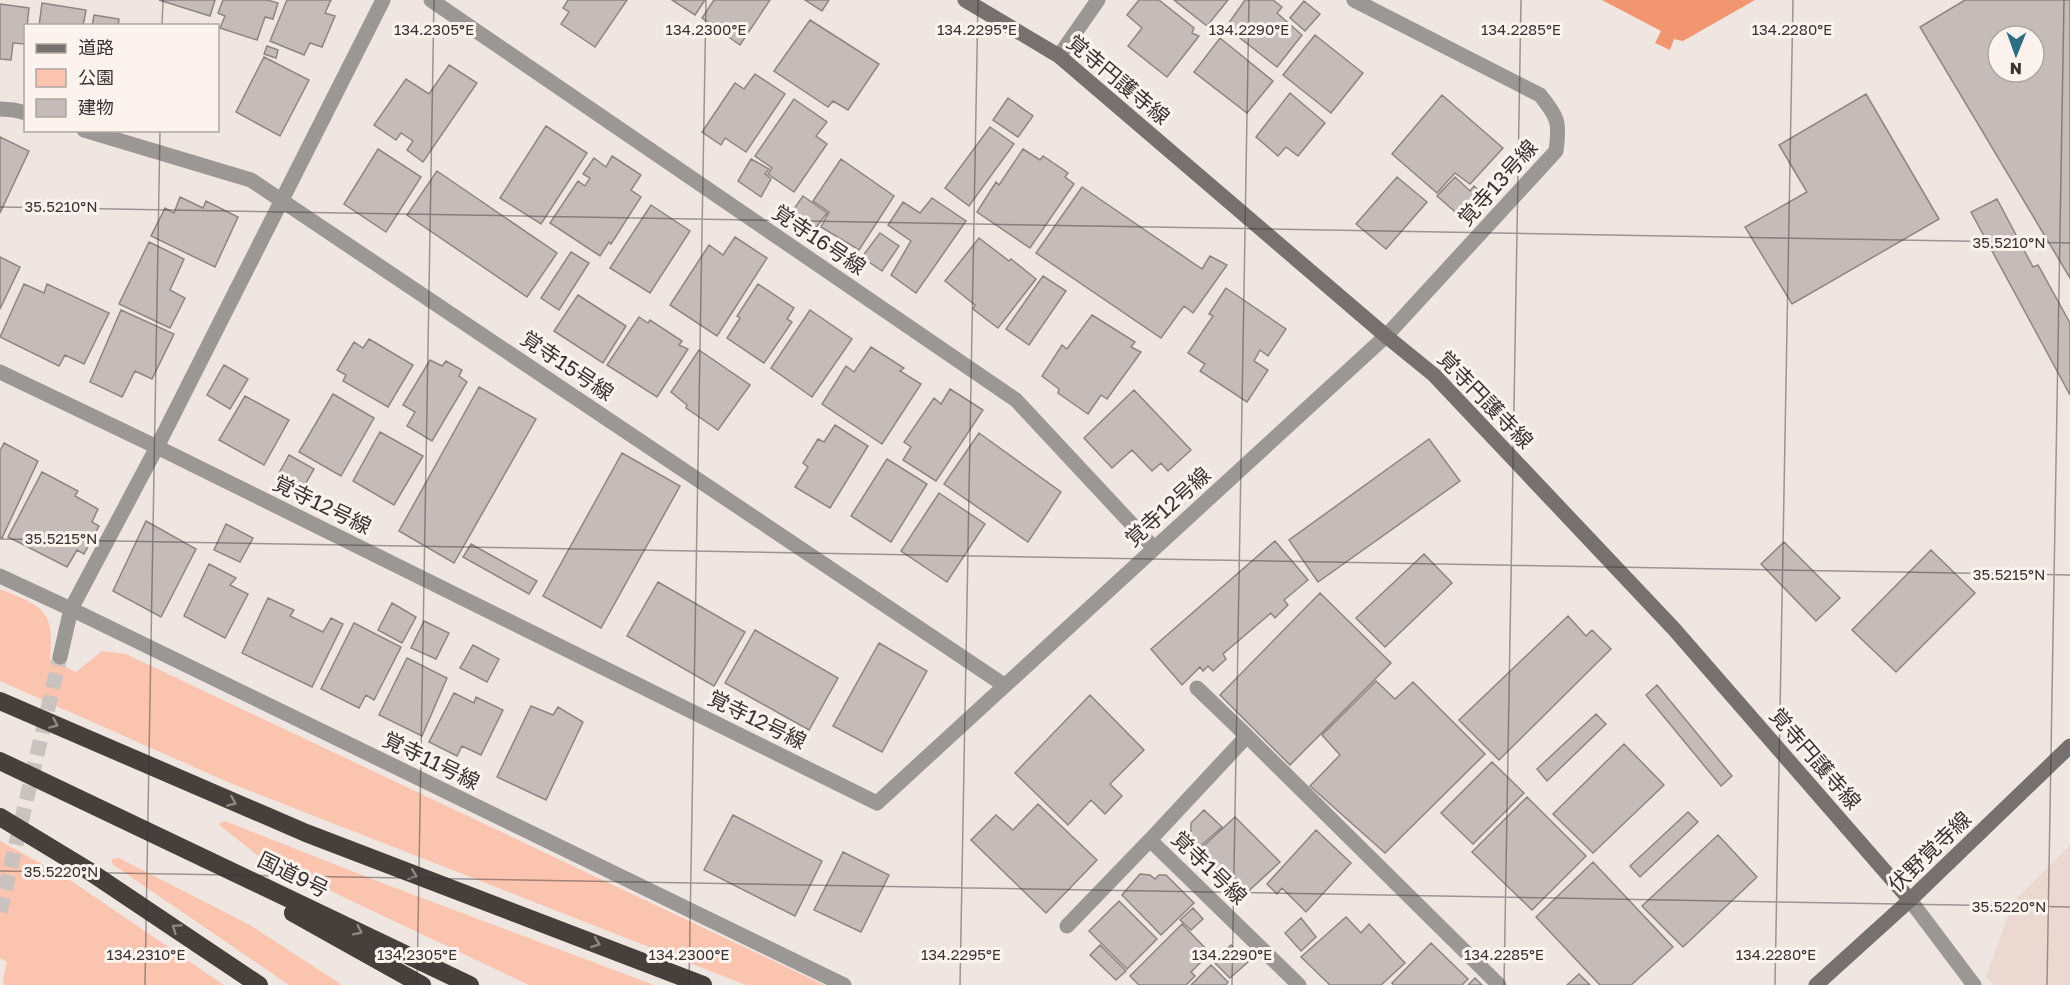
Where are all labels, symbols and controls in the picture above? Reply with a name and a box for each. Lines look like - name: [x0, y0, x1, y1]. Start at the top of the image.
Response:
- text: 134.2305°E: [394, 20, 474, 38]
- text: 134.2300°E: [666, 20, 746, 38]
- text: 134.2295°E: [937, 20, 1017, 38]
- text: 134.2290°E: [1209, 20, 1289, 38]
- text: 134.2285°E: [1481, 20, 1561, 38]
- text: 134.2280°E: [1752, 20, 1832, 38]
- legend: [24, 24, 219, 132]
- north arrow: [1986, 24, 2046, 84]
- street label: 覚寺円護寺線: [1062, 29, 1175, 130]
- text: 道路: [78, 36, 114, 58]
- text: N: [2009, 59, 2022, 79]
- text: 公園: [78, 66, 114, 88]
- text: 建物: [78, 96, 114, 118]
- street label: 覚寺13号線: [1452, 134, 1543, 231]
- text: 35.5210°N: [24, 197, 98, 215]
- street label: 覚寺16号線: [768, 199, 871, 280]
- text: 35.5210°N: [1972, 233, 2046, 251]
- street label: 覚寺15号線: [516, 325, 619, 406]
- street label: 覚寺円護寺線: [1433, 345, 1539, 454]
- street label: 覚寺12号線: [1119, 461, 1216, 552]
- street label: 覚寺12号線: [269, 469, 376, 539]
- text: 35.5215°N: [25, 529, 97, 547]
- text: 35.5215°N: [1973, 565, 2045, 583]
- street label: 覚寺12号線: [704, 684, 811, 754]
- street label: 覚寺円護寺線: [1765, 702, 1867, 814]
- one-way arrow: [47, 717, 58, 729]
- street label: 覚寺11号線: [379, 726, 484, 795]
- one-way arrow: [226, 795, 237, 807]
- street label: 伏野覚寺線: [1883, 805, 1976, 897]
- street label: 覚寺1号線: [1167, 825, 1253, 909]
- street label: 国道9号: [254, 846, 333, 902]
- text: 35.5220°N: [24, 862, 98, 880]
- one-way arrow: [408, 867, 418, 880]
- text: 35.5220°N: [1972, 897, 2046, 915]
- one-way arrow: [172, 924, 183, 935]
- one-way arrow: [351, 924, 362, 936]
- one-way arrow: [590, 936, 601, 948]
- text: 134.2310°E: [107, 945, 185, 963]
- text: 134.2305°E: [377, 945, 457, 963]
- text: 134.2300°E: [649, 945, 729, 963]
- text: 134.2295°E: [921, 945, 1001, 963]
- text: 134.2290°E: [1192, 945, 1272, 963]
- text: 134.2285°E: [1464, 945, 1544, 963]
- text: 134.2280°E: [1736, 945, 1816, 963]

